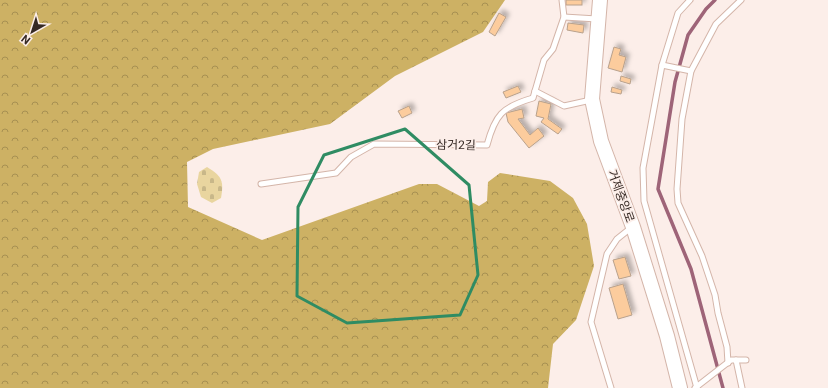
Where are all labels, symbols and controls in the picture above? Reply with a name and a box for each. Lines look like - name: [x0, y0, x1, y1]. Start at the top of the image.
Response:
- north arrow: [12, 12, 52, 52]
- text: N: [19, 32, 33, 47]
- street label: 삼거2길: [436, 138, 476, 152]
- street label: 거제중앙로: [605, 168, 637, 224]

